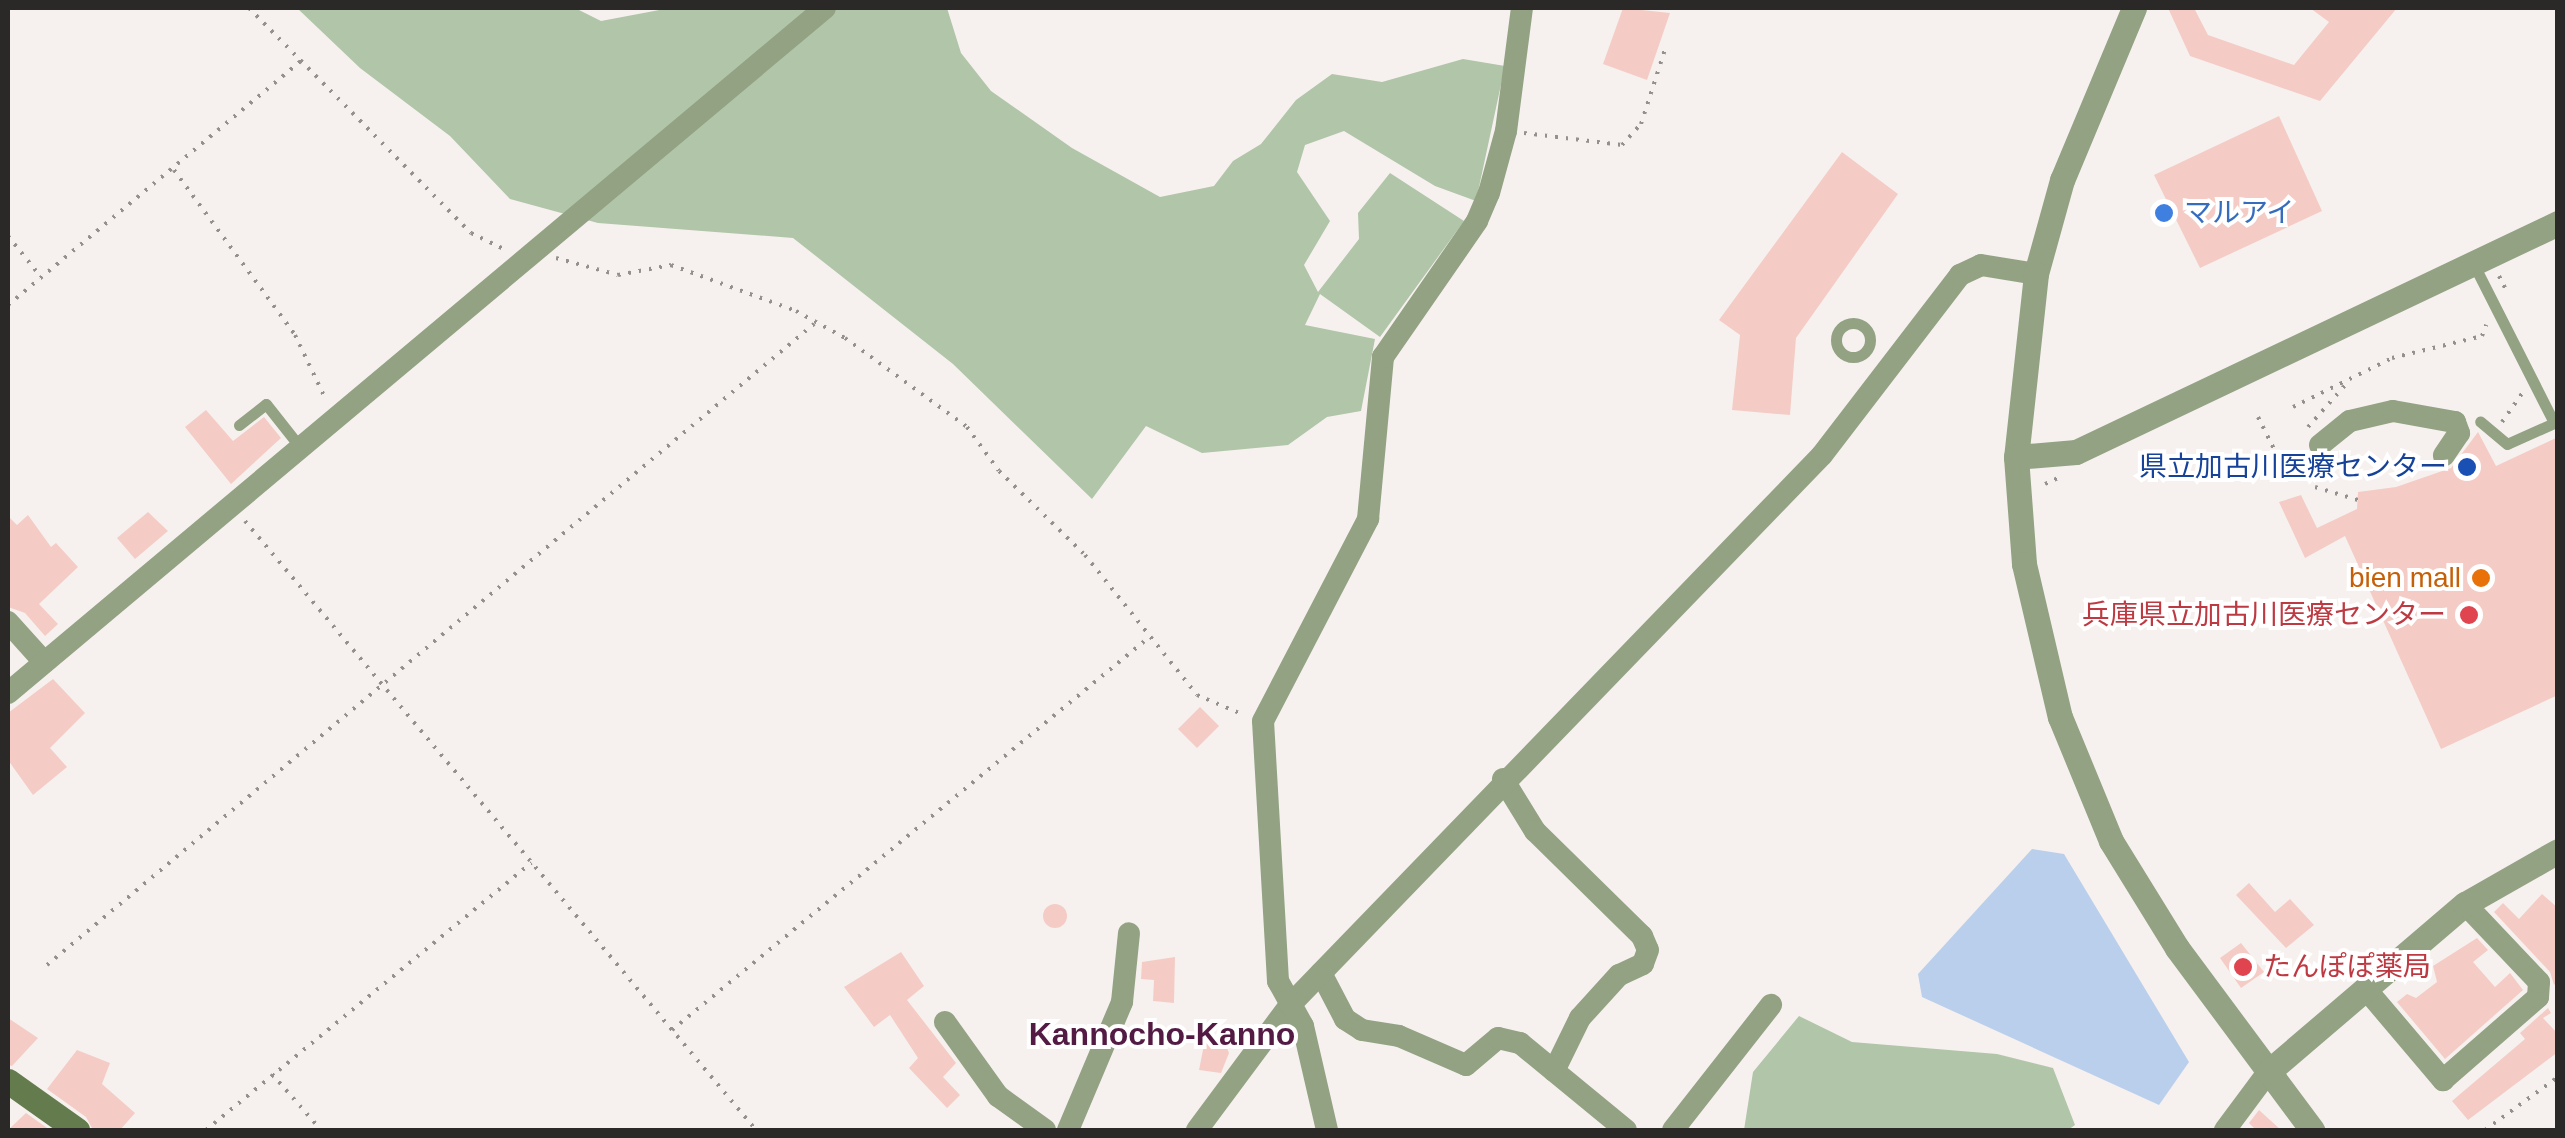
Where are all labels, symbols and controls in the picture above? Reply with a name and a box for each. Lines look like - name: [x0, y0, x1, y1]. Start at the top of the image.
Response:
- place label: マルアイ: [2184, 196, 2296, 230]
- marker: マルアイ: [2153, 202, 2175, 224]
- place label: 県立加古川医療センター: [2139, 450, 2447, 484]
- marker: 県立加古川医療センター: [2456, 456, 2478, 478]
- place label: bien mall: [2349, 561, 2461, 595]
- marker: bien mall: [2470, 567, 2492, 589]
- place label: 兵庫県立加古川医療センター: [2082, 598, 2446, 632]
- marker: 兵庫県立加古川医療センター: [2456, 602, 2482, 628]
- place label: たんぽぽ薬局: [2263, 950, 2431, 984]
- marker: たんぽぽ薬局: [2232, 956, 2254, 978]
- district label: Kannocho-Kanno: [1029, 1015, 1295, 1053]

